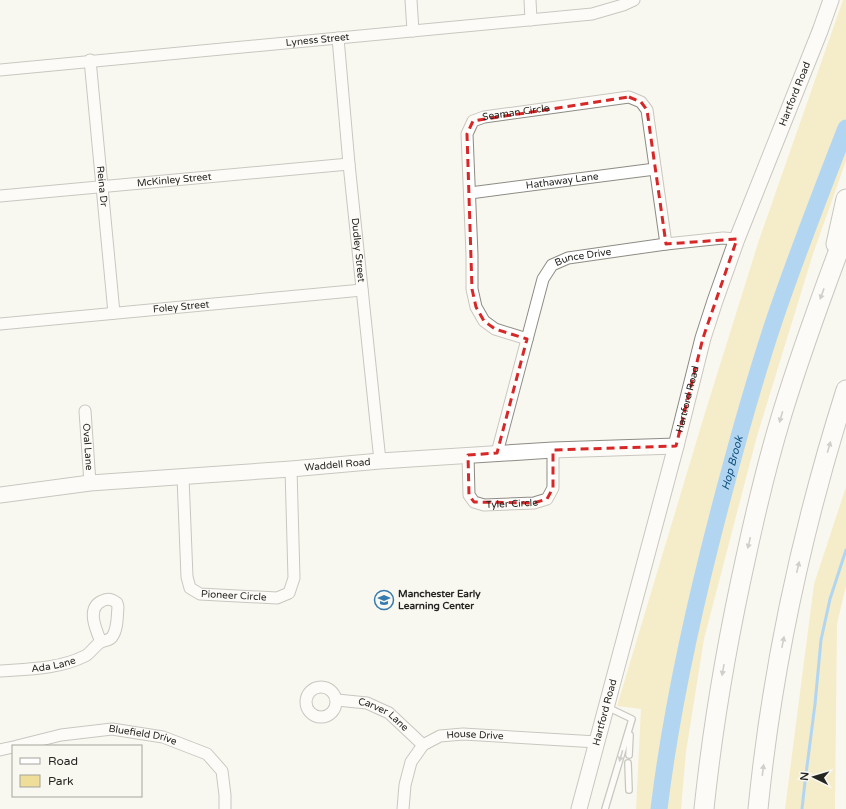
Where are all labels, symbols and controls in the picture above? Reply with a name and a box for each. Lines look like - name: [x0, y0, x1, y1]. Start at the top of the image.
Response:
- street label: Lyness Street: [285, 31, 350, 49]
- street label: Hartford Road: [777, 60, 813, 128]
- street label: Seaman Circle: [482, 102, 551, 123]
- street label: Reina Dr: [94, 166, 110, 208]
- street label: Hathaway Lane: [525, 170, 600, 192]
- street label: McKinley Street: [136, 171, 212, 189]
- street label: Dudley Street: [349, 217, 367, 283]
- street label: Bunce Drive: [553, 246, 612, 269]
- one-way arrow: [819, 288, 825, 300]
- street label: Foley Street: [152, 298, 210, 316]
- street label: Hartford Road: [674, 365, 702, 434]
- one-way arrow: [778, 412, 784, 424]
- street label: Oval Lane: [80, 423, 95, 471]
- water label: Hop Brook: [718, 433, 746, 491]
- one-way arrow: [826, 441, 832, 453]
- street label: Waddell Road: [304, 456, 371, 474]
- street label: Tyler Circle: [486, 496, 540, 511]
- one-way arrow: [745, 537, 751, 549]
- one-way arrow: [796, 561, 802, 573]
- street label: Pioneer Circle: [201, 588, 267, 603]
- place label: Manchester Early Learning Center: [398, 588, 481, 612]
- school or university icon: Manchester Early Learning Center: [373, 589, 395, 611]
- one-way arrow: [780, 636, 786, 648]
- street label: Ada Lane: [31, 654, 78, 675]
- one-way arrow: [720, 664, 726, 677]
- street label: Hartford Road: [590, 678, 619, 747]
- street label: Carver Lane: [358, 696, 411, 734]
- street label: Bluefield Drive: [108, 723, 179, 748]
- street label: House Drive: [446, 728, 504, 742]
- legend: [12, 745, 142, 797]
- one-way arrow: [618, 750, 624, 762]
- text: Road: [48, 754, 78, 768]
- north arrow: [794, 757, 834, 797]
- one-way arrow: [759, 764, 766, 776]
- text: N: [798, 771, 811, 781]
- text: Park: [48, 774, 74, 788]

